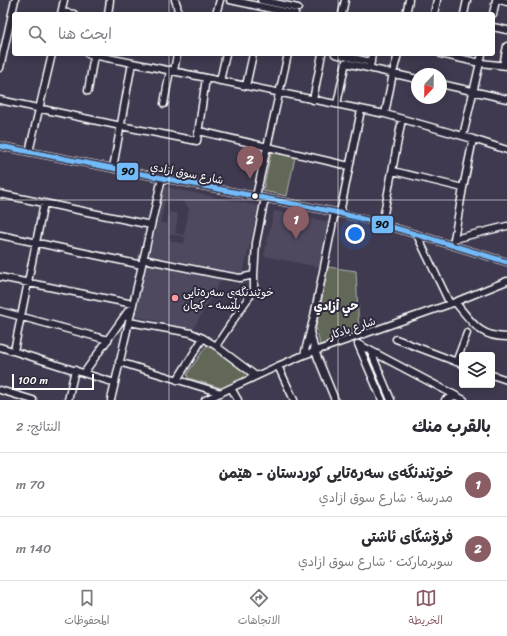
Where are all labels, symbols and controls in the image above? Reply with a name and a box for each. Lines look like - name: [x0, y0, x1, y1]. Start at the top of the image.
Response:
- search box: [12, 12, 495, 56]
- text: ابحث هنا: [58, 21, 112, 47]
- icon: search: [26, 23, 48, 45]
- north arrow: [411, 68, 447, 104]
- pin: 2: [237, 146, 263, 179]
- street label: شارع سوق ازادي: [149, 157, 225, 190]
- line badge: 90: [116, 162, 139, 181]
- text: 90: [121, 162, 135, 181]
- unlabelled marker: [250, 191, 260, 201]
- pin: 1: [283, 206, 309, 239]
- line badge: 90: [371, 215, 394, 234]
- text: 90: [375, 215, 389, 234]
- your location: [345, 224, 365, 244]
- place label: خوێندنگەی سەرەتایی بڵێسە - کچان: [183, 283, 274, 315]
- marker: خوێندنگەی سەرەتایی بڵێسە - کچان: [170, 293, 180, 303]
- district label: حي أزادي: [314, 295, 358, 317]
- street label: شارع بادكار: [325, 312, 378, 346]
- map controls: [459, 352, 495, 388]
- button: layers: [459, 352, 495, 388]
- text: 100 m: [18, 371, 48, 390]
- scale bar: [12, 372, 94, 391]
- text: بالقرب منك: [412, 411, 491, 441]
- text: النتائج: 2: [16, 415, 61, 438]
- text: خوێندنگەی سەرەتایی کوردستان - هێمن: [219, 460, 453, 486]
- text: 70 m: [16, 473, 45, 496]
- text: 1: [475, 473, 481, 496]
- text: مدرسة · شارع سوق ازادي: [319, 486, 453, 509]
- text: فرۆشگای ئاشتی: [361, 524, 453, 550]
- text: 140 m: [16, 537, 51, 560]
- text: 2: [474, 537, 482, 560]
- text: سوبرماركت · شارع سوق ازادي: [298, 550, 453, 573]
- tab: المحفوظات: [64, 587, 109, 630]
- tab: الاتجاهات: [238, 587, 280, 630]
- tab: الخريطة: [409, 587, 443, 630]

